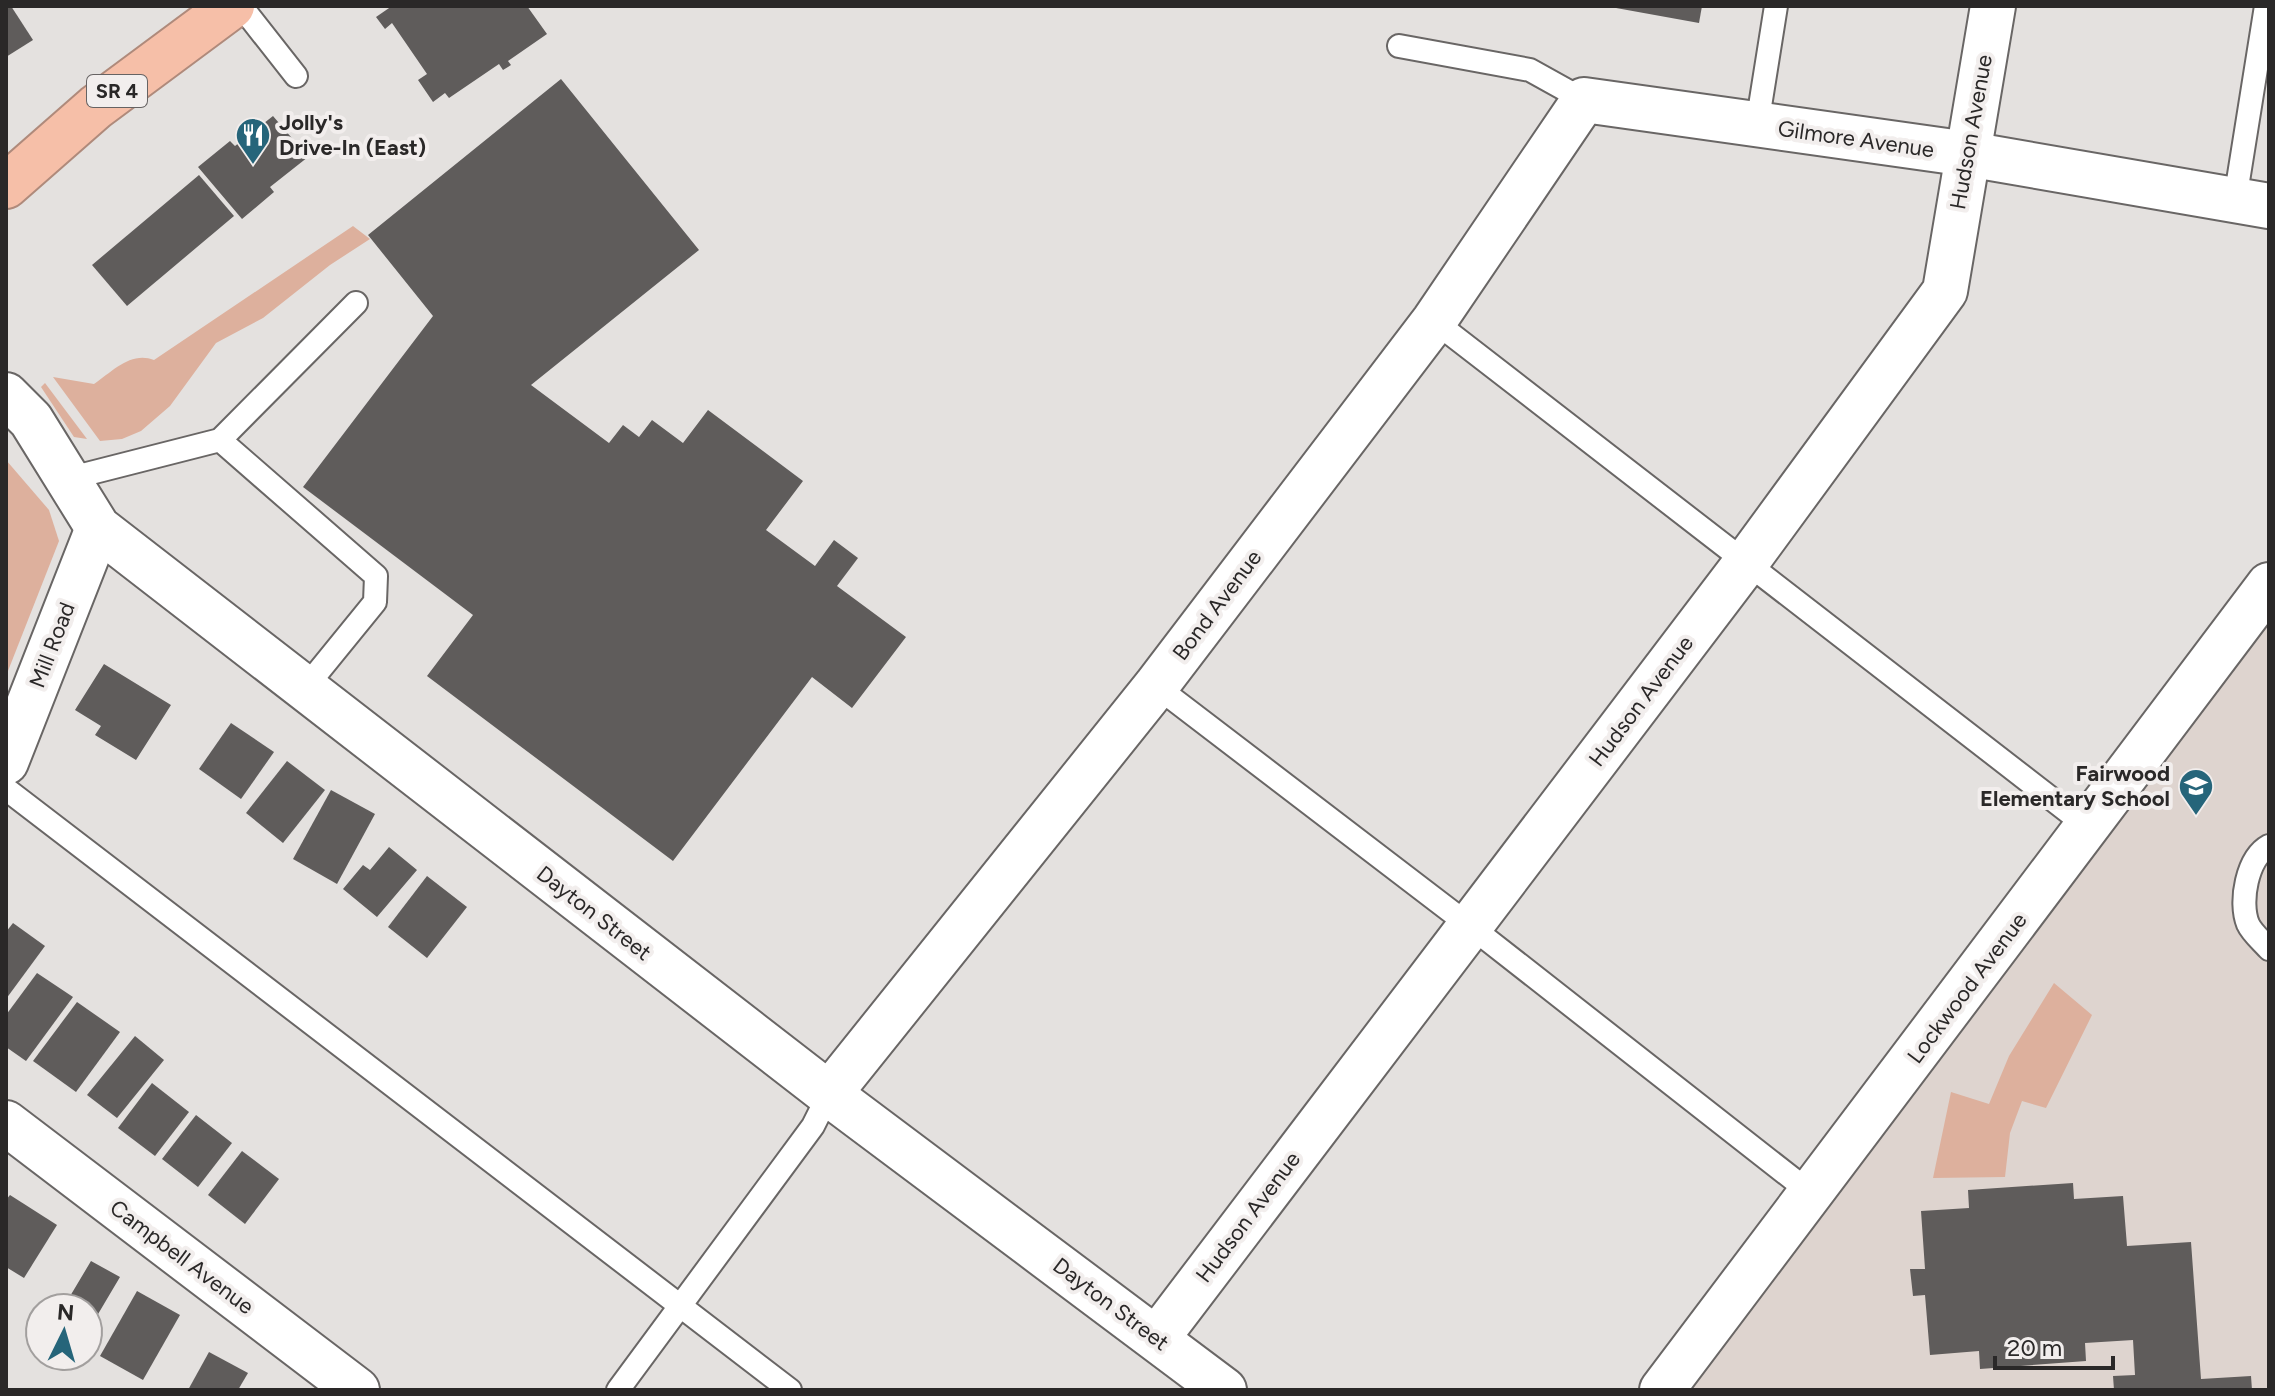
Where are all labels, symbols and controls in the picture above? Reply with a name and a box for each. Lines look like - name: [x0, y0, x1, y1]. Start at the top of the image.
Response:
- street label: Hudson Avenue: [1944, 52, 1998, 212]
- road number: SR 4: [87, 75, 147, 107]
- place label: Jolly's Drive-In (East): [279, 109, 426, 161]
- street label: Gilmore Avenue: [1776, 115, 1936, 163]
- restaurant icon: Jolly's Drive-In (East): [234, 116, 272, 166]
- street label: Bond Avenue: [1167, 544, 1267, 666]
- street label: Mill Road: [23, 598, 81, 692]
- street label: Hudson Avenue: [1583, 630, 1699, 772]
- place label: Fairwood Elementary School: [1980, 760, 2170, 812]
- school or university icon: Fairwood Elementary School: [2177, 767, 2215, 817]
- street label: Dayton Street: [531, 860, 657, 966]
- street label: Lockwood Avenue: [1901, 907, 2033, 1069]
- street label: Hudson Avenue: [1190, 1146, 1306, 1288]
- street label: Campbell Avenue: [105, 1194, 259, 1320]
- street label: Dayton Street: [1048, 1252, 1174, 1356]
- north arrow: [24, 1292, 104, 1372]
- text: N: [56, 1298, 75, 1327]
- scale bar: [1995, 1320, 2113, 1370]
- text: 20 m: [2007, 1333, 2062, 1362]

